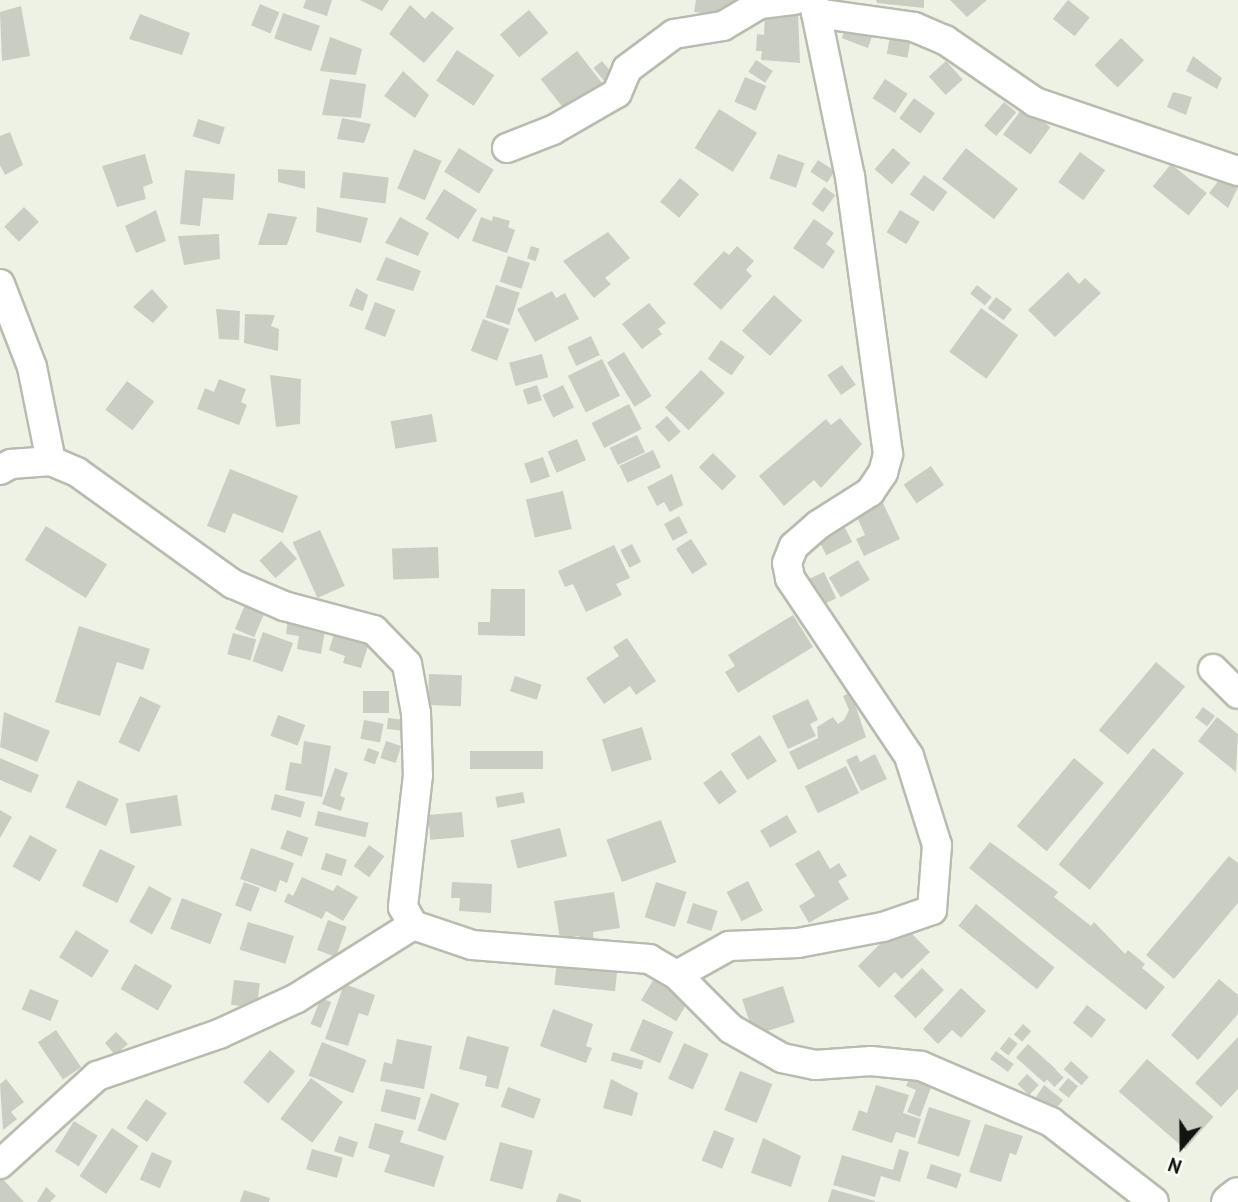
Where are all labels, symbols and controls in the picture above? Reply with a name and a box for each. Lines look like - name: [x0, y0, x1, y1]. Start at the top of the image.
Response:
- north arrow: [1147, 1111, 1217, 1181]
- text: N: [1165, 1152, 1185, 1179]

